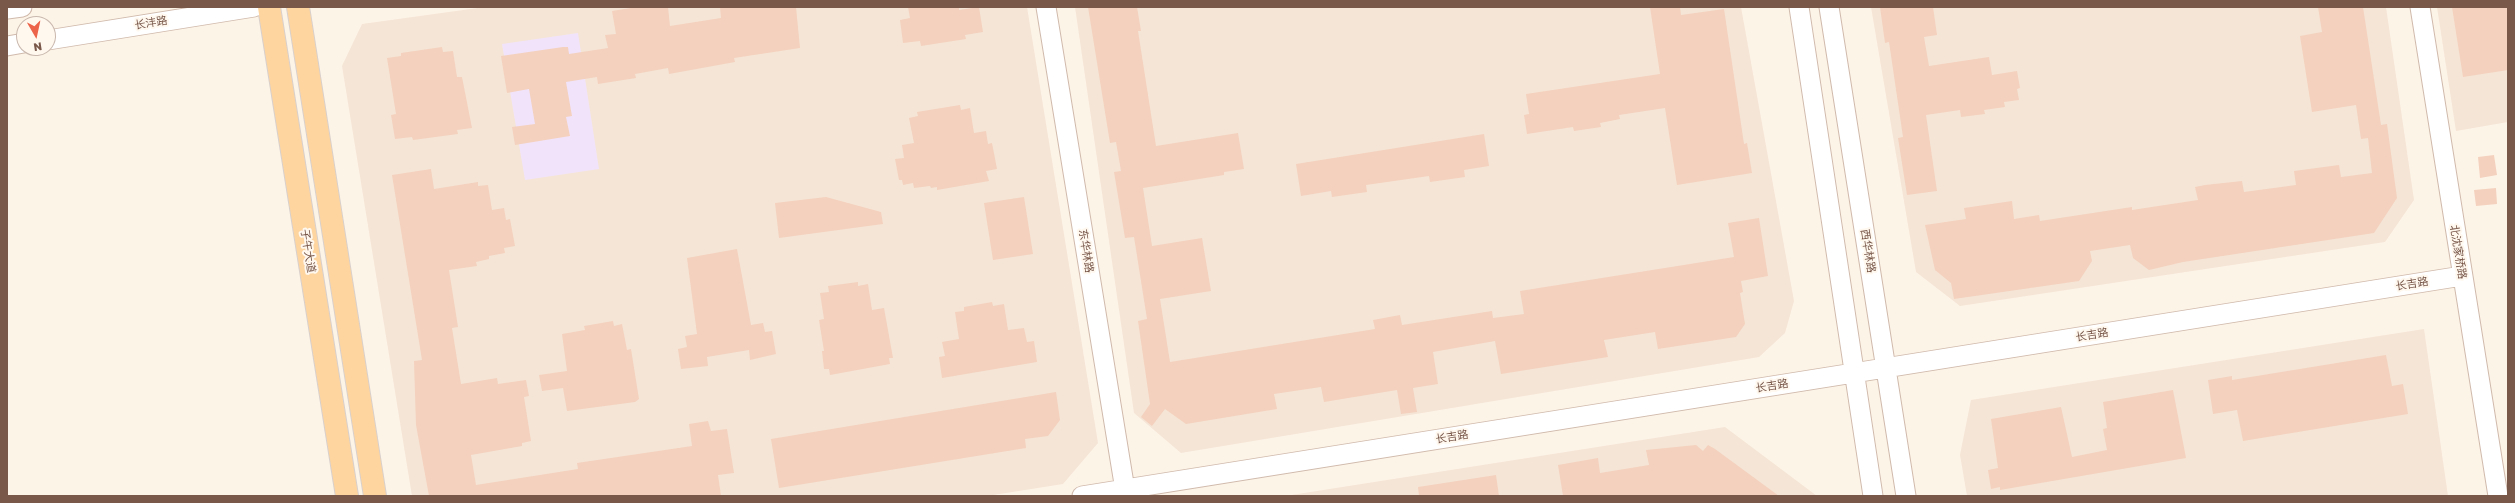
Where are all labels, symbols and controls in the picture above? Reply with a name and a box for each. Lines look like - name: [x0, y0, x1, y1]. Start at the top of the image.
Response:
- street label: 长沣路: [134, 14, 168, 32]
- north arrow: [16, 16, 56, 56]
- text: N: [33, 40, 43, 54]
- street label: 北沈家桥路: [2447, 224, 2469, 280]
- street label: 子午大道: [298, 228, 318, 274]
- street label: 东华林路: [1076, 228, 1096, 274]
- street label: 西华林路: [1858, 228, 1878, 274]
- street label: 长吉路: [2395, 275, 2429, 293]
- street label: 长吉路: [2075, 326, 2109, 344]
- street label: 长吉路: [1755, 377, 1789, 395]
- street label: 长吉路: [1435, 428, 1469, 446]

